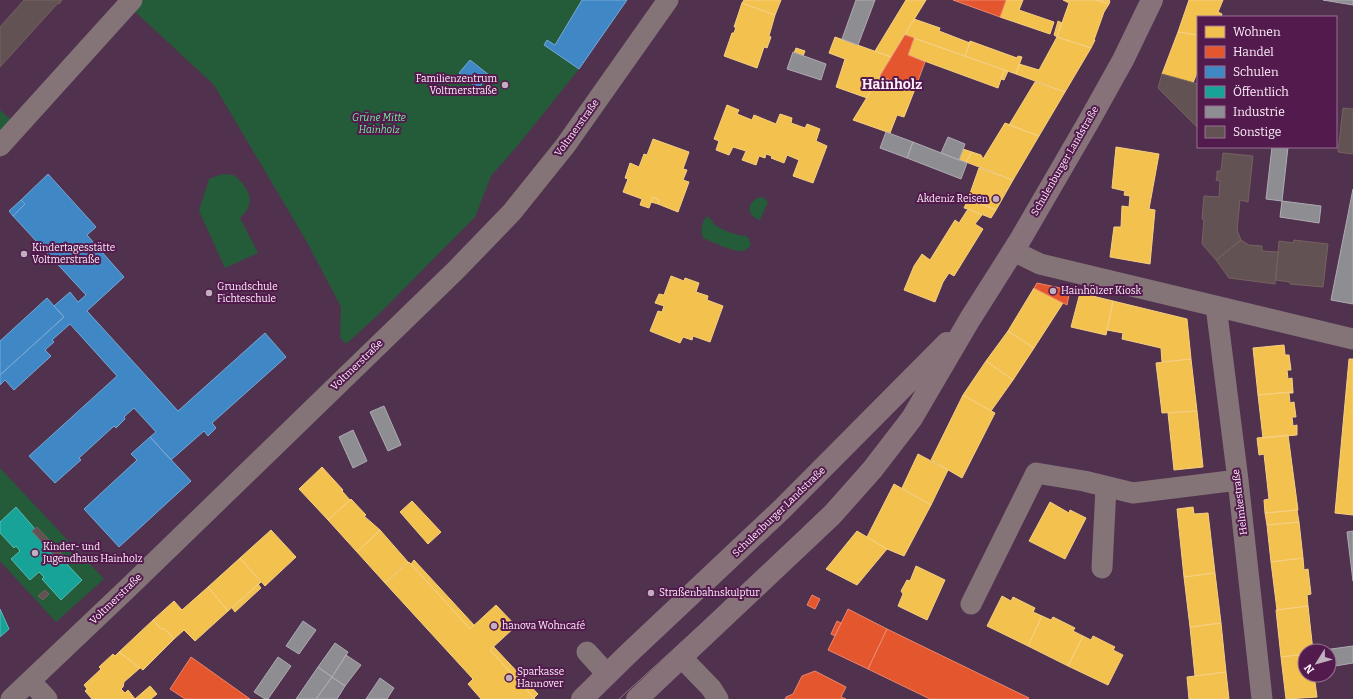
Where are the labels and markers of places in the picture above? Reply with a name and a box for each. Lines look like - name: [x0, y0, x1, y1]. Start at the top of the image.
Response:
- place label: Familienzentrum Voltmerstraße: [416, 73, 497, 97]
- marker: Familienzentrum Voltmerstraße: [500, 80, 510, 90]
- place label: Akdeniz Reisen: [917, 193, 989, 205]
- marker: Akdeniz Reisen: [991, 194, 1001, 204]
- place label: Kindertagesstätte Voltmerstraße: [32, 242, 115, 266]
- marker: Kindertagesstätte Voltmerstraße: [19, 249, 29, 259]
- place label: Grundschule Fichteschule: [217, 281, 278, 305]
- place label: Hainhölzer Kiosk: [1061, 285, 1142, 297]
- marker: Hainhölzer Kiosk: [1048, 286, 1058, 296]
- marker: Grundschule Fichteschule: [204, 288, 214, 298]
- place label: Kinder- und Jugendhaus Hainholz: [42, 541, 143, 565]
- marker: Kinder- und Jugendhaus Hainholz: [30, 548, 40, 558]
- place label: Straßenbahnskulptur: [659, 587, 760, 599]
- marker: Straßenbahnskulptur: [646, 588, 656, 598]
- place label: hanova Wohncafé: [502, 620, 585, 632]
- marker: hanova Wohncafé: [489, 621, 499, 631]
- place label: Sparkasse Hannover: [517, 666, 564, 690]
- marker: Sparkasse Hannover: [504, 673, 514, 683]

